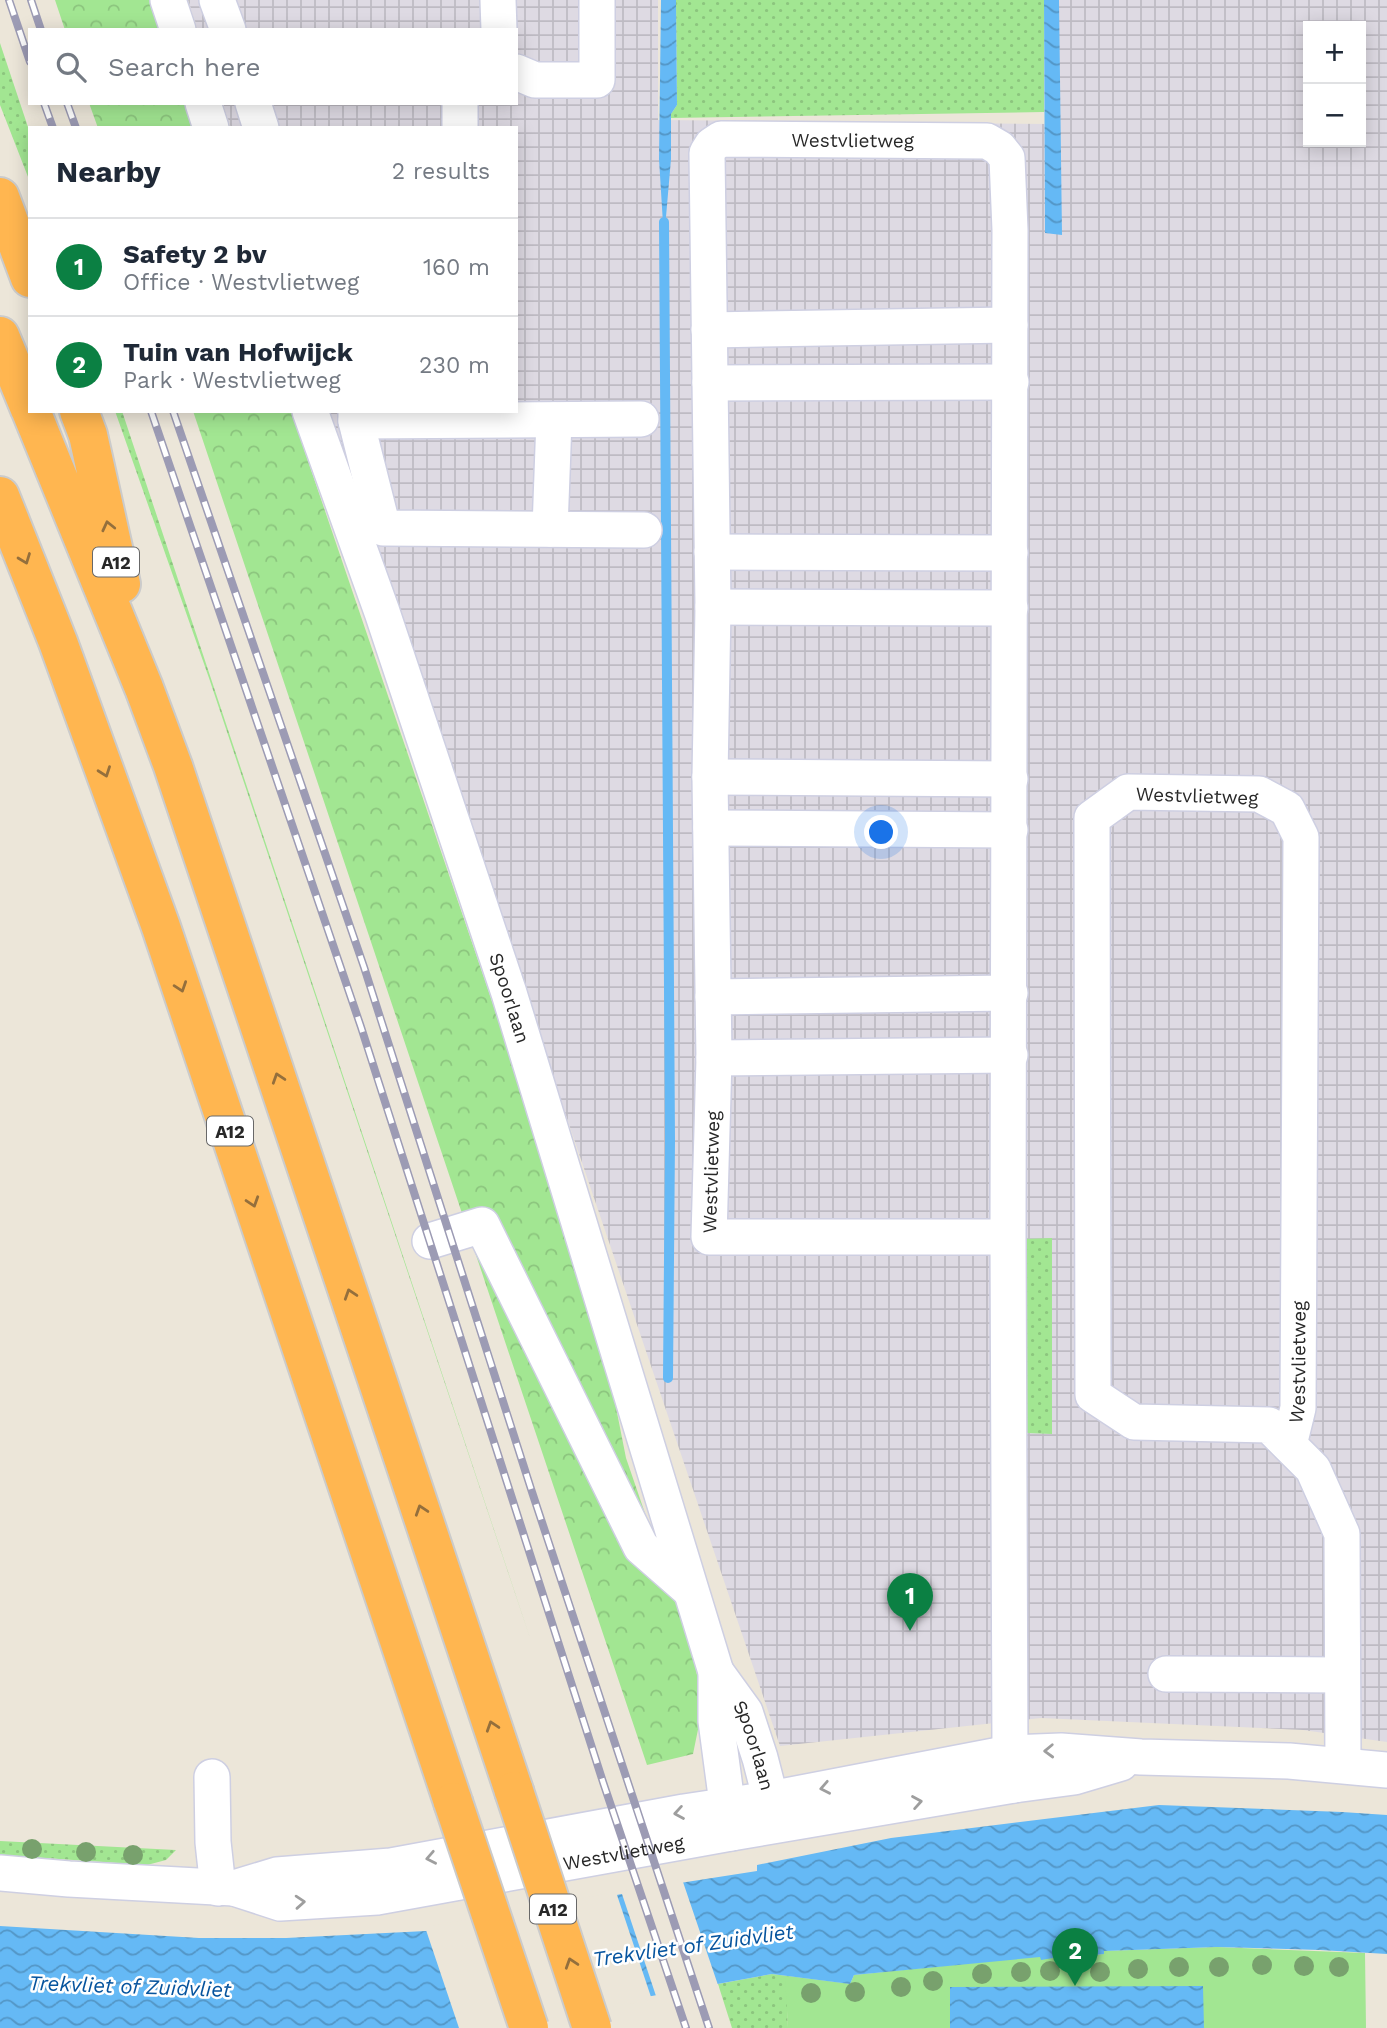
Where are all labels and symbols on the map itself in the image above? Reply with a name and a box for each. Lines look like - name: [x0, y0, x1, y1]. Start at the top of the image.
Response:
- street label: Westvlietweg: [791, 128, 915, 152]
- one-way arrow: [102, 520, 116, 532]
- road number: A12: [93, 548, 139, 576]
- one-way arrow: [17, 552, 31, 564]
- one-way arrow: [97, 765, 111, 777]
- street label: Westvlietweg: [1135, 782, 1260, 810]
- your location: [864, 815, 898, 849]
- street label: Spoorlaan: [485, 950, 535, 1046]
- one-way arrow: [173, 980, 187, 992]
- one-way arrow: [272, 1072, 287, 1084]
- street label: Westvlietweg: [698, 1109, 724, 1234]
- road number: A12: [207, 1116, 253, 1146]
- one-way arrow: [245, 1196, 260, 1208]
- one-way arrow: [344, 1288, 358, 1300]
- street label: Westvlietweg: [1283, 1300, 1310, 1426]
- one-way arrow: [415, 1504, 429, 1516]
- pin: 1: [887, 1573, 933, 1631]
- street label: Spoorlaan: [728, 1695, 779, 1793]
- one-way arrow: [486, 1720, 501, 1732]
- one-way arrow: [1043, 1744, 1054, 1759]
- one-way arrow: [819, 1780, 831, 1795]
- one-way arrow: [911, 1795, 923, 1810]
- one-way arrow: [673, 1805, 684, 1820]
- street label: Westvlietweg: [561, 1830, 687, 1875]
- one-way arrow: [425, 1850, 437, 1865]
- one-way arrow: [294, 1895, 305, 1910]
- road number: A12: [530, 1895, 576, 1924]
- water label: Trekvliet of Zuidvliet: [591, 1918, 796, 1971]
- pin: 2: [1052, 1928, 1098, 1986]
- one-way arrow: [565, 1958, 579, 1970]
- water label: Trekvliet of Zuidvliet: [28, 1970, 232, 2002]

